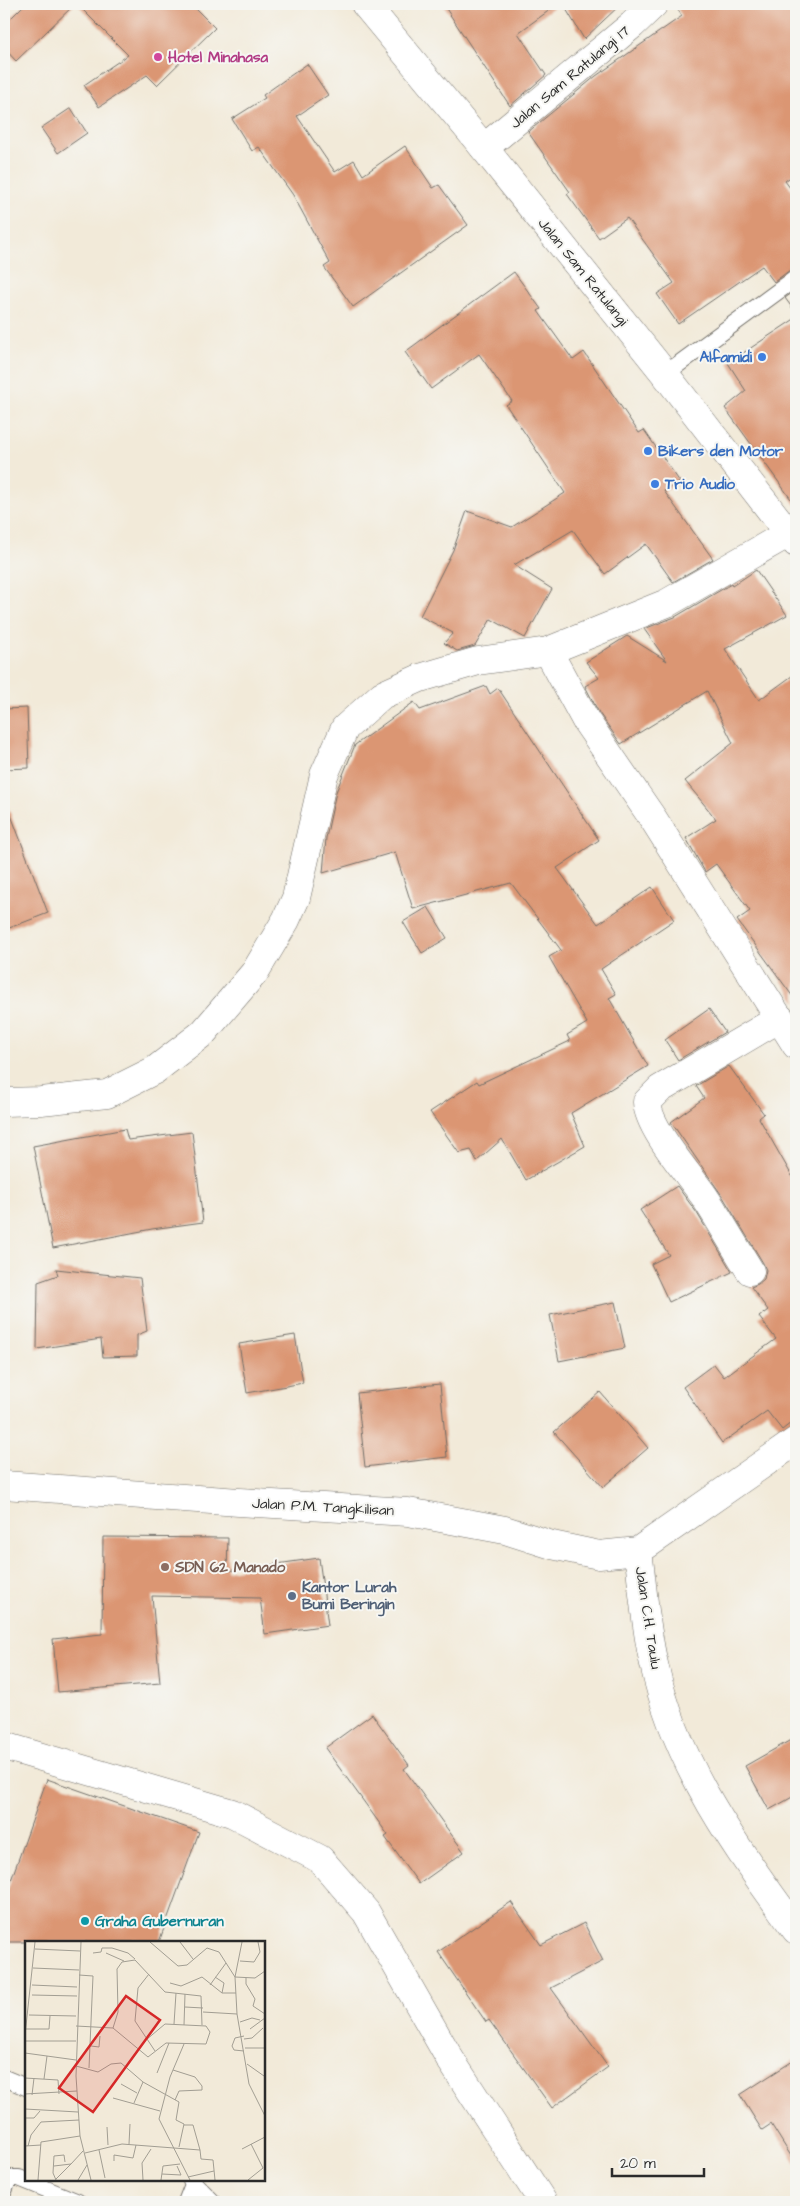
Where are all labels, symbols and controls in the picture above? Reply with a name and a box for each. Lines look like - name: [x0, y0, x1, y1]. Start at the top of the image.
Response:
- street label: Jalan Sam Ratulangi 17: [506, 21, 635, 134]
- place label: Hotel Minahasa: [168, 47, 268, 68]
- marker: Hotel Minahasa: [152, 51, 164, 63]
- street label: Jalan Sam Ratulangi: [532, 214, 634, 332]
- place label: Alfamidi: [700, 347, 753, 368]
- marker: Alfamidi: [756, 351, 768, 363]
- place label: Bikers den Motor: [658, 441, 784, 462]
- marker: Bikers den Motor: [642, 445, 654, 457]
- place label: Trio Audio: [664, 474, 736, 495]
- marker: Trio Audio: [649, 478, 661, 490]
- street label: Jalan P.M. Tangkilisan: [251, 1493, 395, 1522]
- place label: SDN 62 Manado: [174, 1557, 286, 1578]
- marker: SDN 62 Manado: [159, 1561, 171, 1573]
- street label: Jalan C.H. Taulu: [630, 1565, 667, 1671]
- place label: Kantor Lurah Bumi Beringin: [302, 1577, 397, 1617]
- marker: Kantor Lurah Bumi Beringin: [286, 1590, 298, 1602]
- place label: Graha Gubernuran: [95, 1911, 224, 1932]
- marker: Graha Gubernuran: [79, 1915, 91, 1927]
- inset map: [25, 1941, 265, 2181]
- scale bar: [612, 2146, 705, 2178]
- text: 20 m: [620, 2153, 656, 2174]

